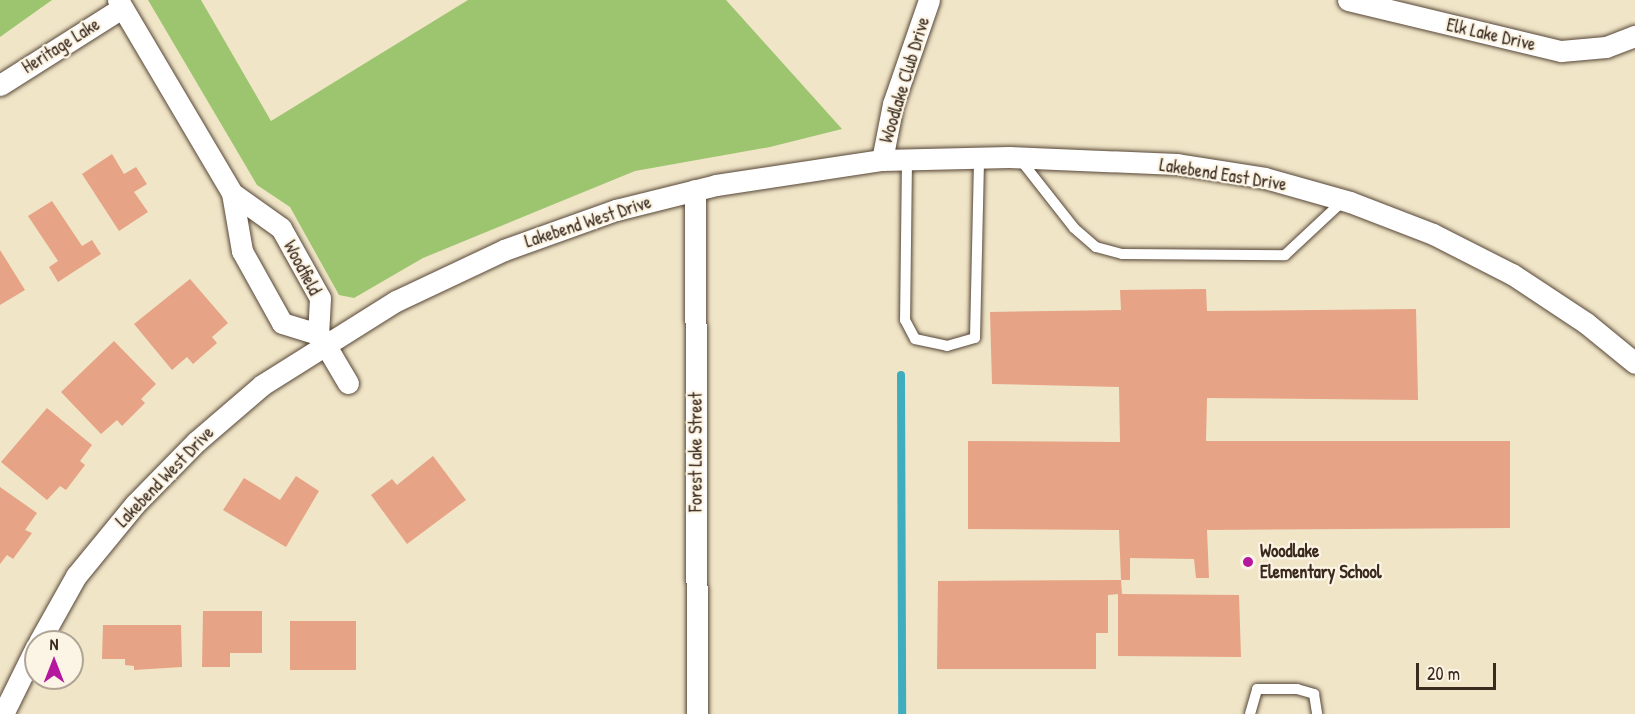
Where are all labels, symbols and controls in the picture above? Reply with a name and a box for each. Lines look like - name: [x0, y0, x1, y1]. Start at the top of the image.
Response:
- street label: Heritage Lake: [18, 14, 104, 78]
- street label: Woodlake Club Drive: [876, 14, 934, 146]
- street label: Elk Lake Drive: [1444, 14, 1538, 56]
- street label: Lakebend East Drive: [1158, 154, 1288, 196]
- street label: Lakebend West Drive: [522, 191, 654, 253]
- street label: Woodfield: [279, 237, 325, 299]
- street label: Forest Lake Street: [685, 392, 707, 512]
- street label: Lakebend West Drive: [112, 422, 218, 532]
- place label: Woodlake Elementary School: [1260, 541, 1381, 584]
- marker: Woodlake Elementary School: [1241, 555, 1255, 569]
- north arrow: [24, 630, 84, 690]
- text: N: [50, 633, 58, 655]
- scale bar: [1419, 651, 1498, 689]
- text: 20 m: [1427, 661, 1460, 686]

